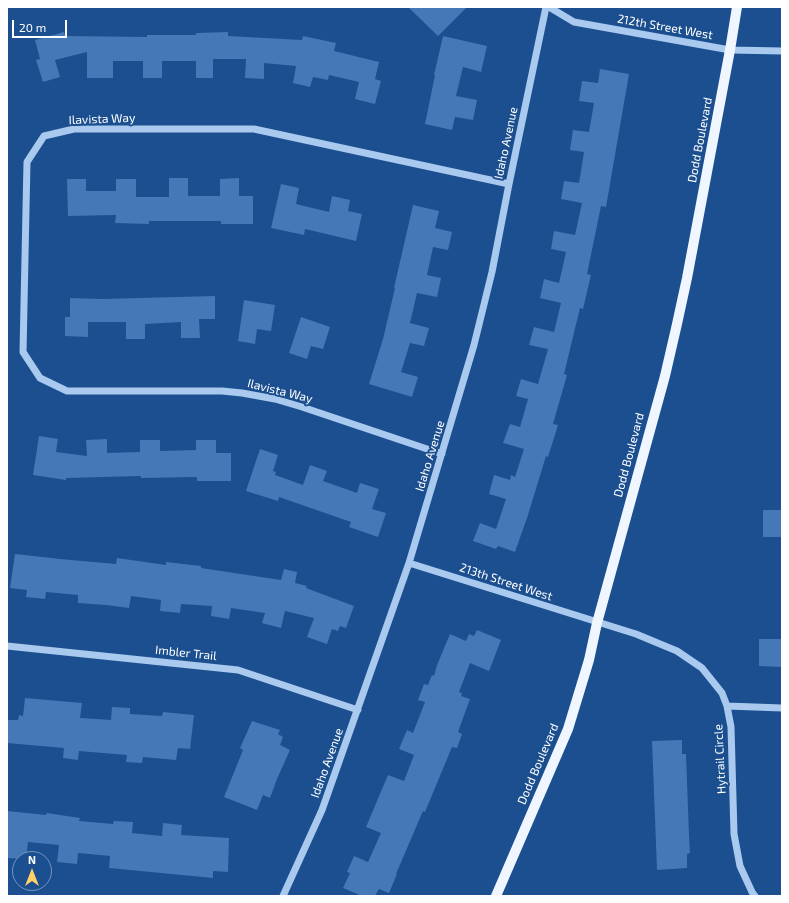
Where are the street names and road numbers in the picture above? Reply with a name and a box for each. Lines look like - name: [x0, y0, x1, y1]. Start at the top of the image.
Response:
- street label: 212th Street West: [616, 12, 714, 42]
- street label: Dodd Boulevard: [685, 96, 715, 184]
- street label: Idaho Avenue: [491, 106, 521, 180]
- street label: Ilavista Way: [68, 111, 136, 127]
- street label: Ilavista Way: [246, 376, 314, 406]
- street label: Dodd Boulevard: [611, 411, 647, 499]
- street label: Idaho Avenue: [412, 419, 448, 493]
- street label: 213th Street West: [458, 560, 554, 604]
- street label: Imbler Trail: [155, 643, 217, 663]
- street label: Dodd Boulevard: [514, 721, 562, 807]
- street label: Hytrail Circle: [711, 724, 729, 794]
- street label: Idaho Avenue: [308, 726, 346, 800]

